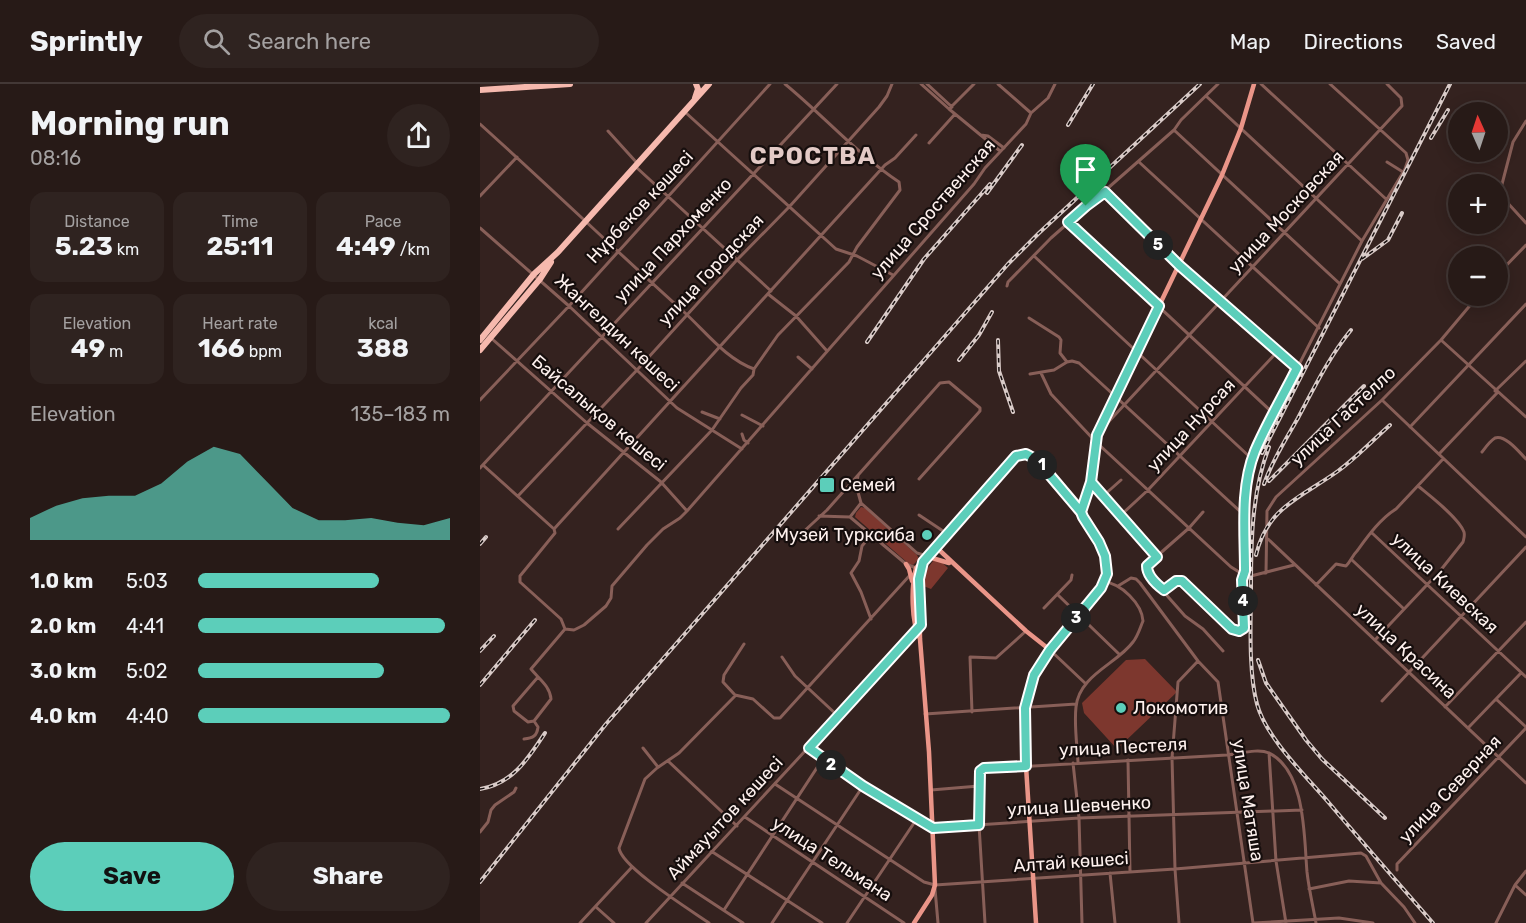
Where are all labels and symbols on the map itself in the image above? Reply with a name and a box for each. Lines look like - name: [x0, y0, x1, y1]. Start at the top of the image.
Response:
- north arrow: [1448, 102, 1508, 162]
- street label: улица Сроственская: [866, 134, 1000, 284]
- district label: СРОСТВА: [750, 142, 876, 170]
- pin: [1060, 144, 1111, 206]
- street label: Нұрбеков көшесі: [582, 146, 698, 268]
- street label: улица Московская: [1223, 146, 1349, 278]
- street label: улица Пархоменко: [610, 173, 736, 307]
- street label: улица Городская: [654, 210, 768, 330]
- pin: 5: [1143, 230, 1173, 260]
- street label: Жангелдин көшесі: [550, 270, 684, 396]
- street label: Байсалықов көшесі: [527, 350, 671, 476]
- street label: улица Гастелло: [1286, 362, 1400, 470]
- street label: улица Нурсая: [1142, 374, 1240, 476]
- pin: 1: [1027, 450, 1057, 480]
- place label: Семей: [840, 474, 895, 496]
- marker: Семей: [818, 476, 836, 494]
- place label: Музей Турксиба: [775, 524, 915, 546]
- marker: Музей Турксиба: [920, 528, 934, 542]
- street label: улица Киевская: [1387, 528, 1503, 638]
- pin: 4: [1228, 586, 1258, 616]
- street label: улица Красина: [1351, 599, 1461, 703]
- pin: 3: [1061, 603, 1091, 633]
- place label: Локомотив: [1133, 697, 1228, 719]
- marker: Локомотив: [1114, 701, 1128, 715]
- street label: улица Северная: [1394, 730, 1506, 848]
- street label: улица Пестеля: [1058, 733, 1188, 761]
- street label: улица Матяша: [1227, 737, 1269, 863]
- pin: 2: [816, 750, 846, 780]
- street label: Аймауытов көшесі: [662, 752, 788, 884]
- street label: улица Шевченко: [1006, 791, 1152, 821]
- street label: улица Тельмана: [768, 812, 896, 906]
- street label: Алтай көшесі: [1013, 847, 1129, 877]

